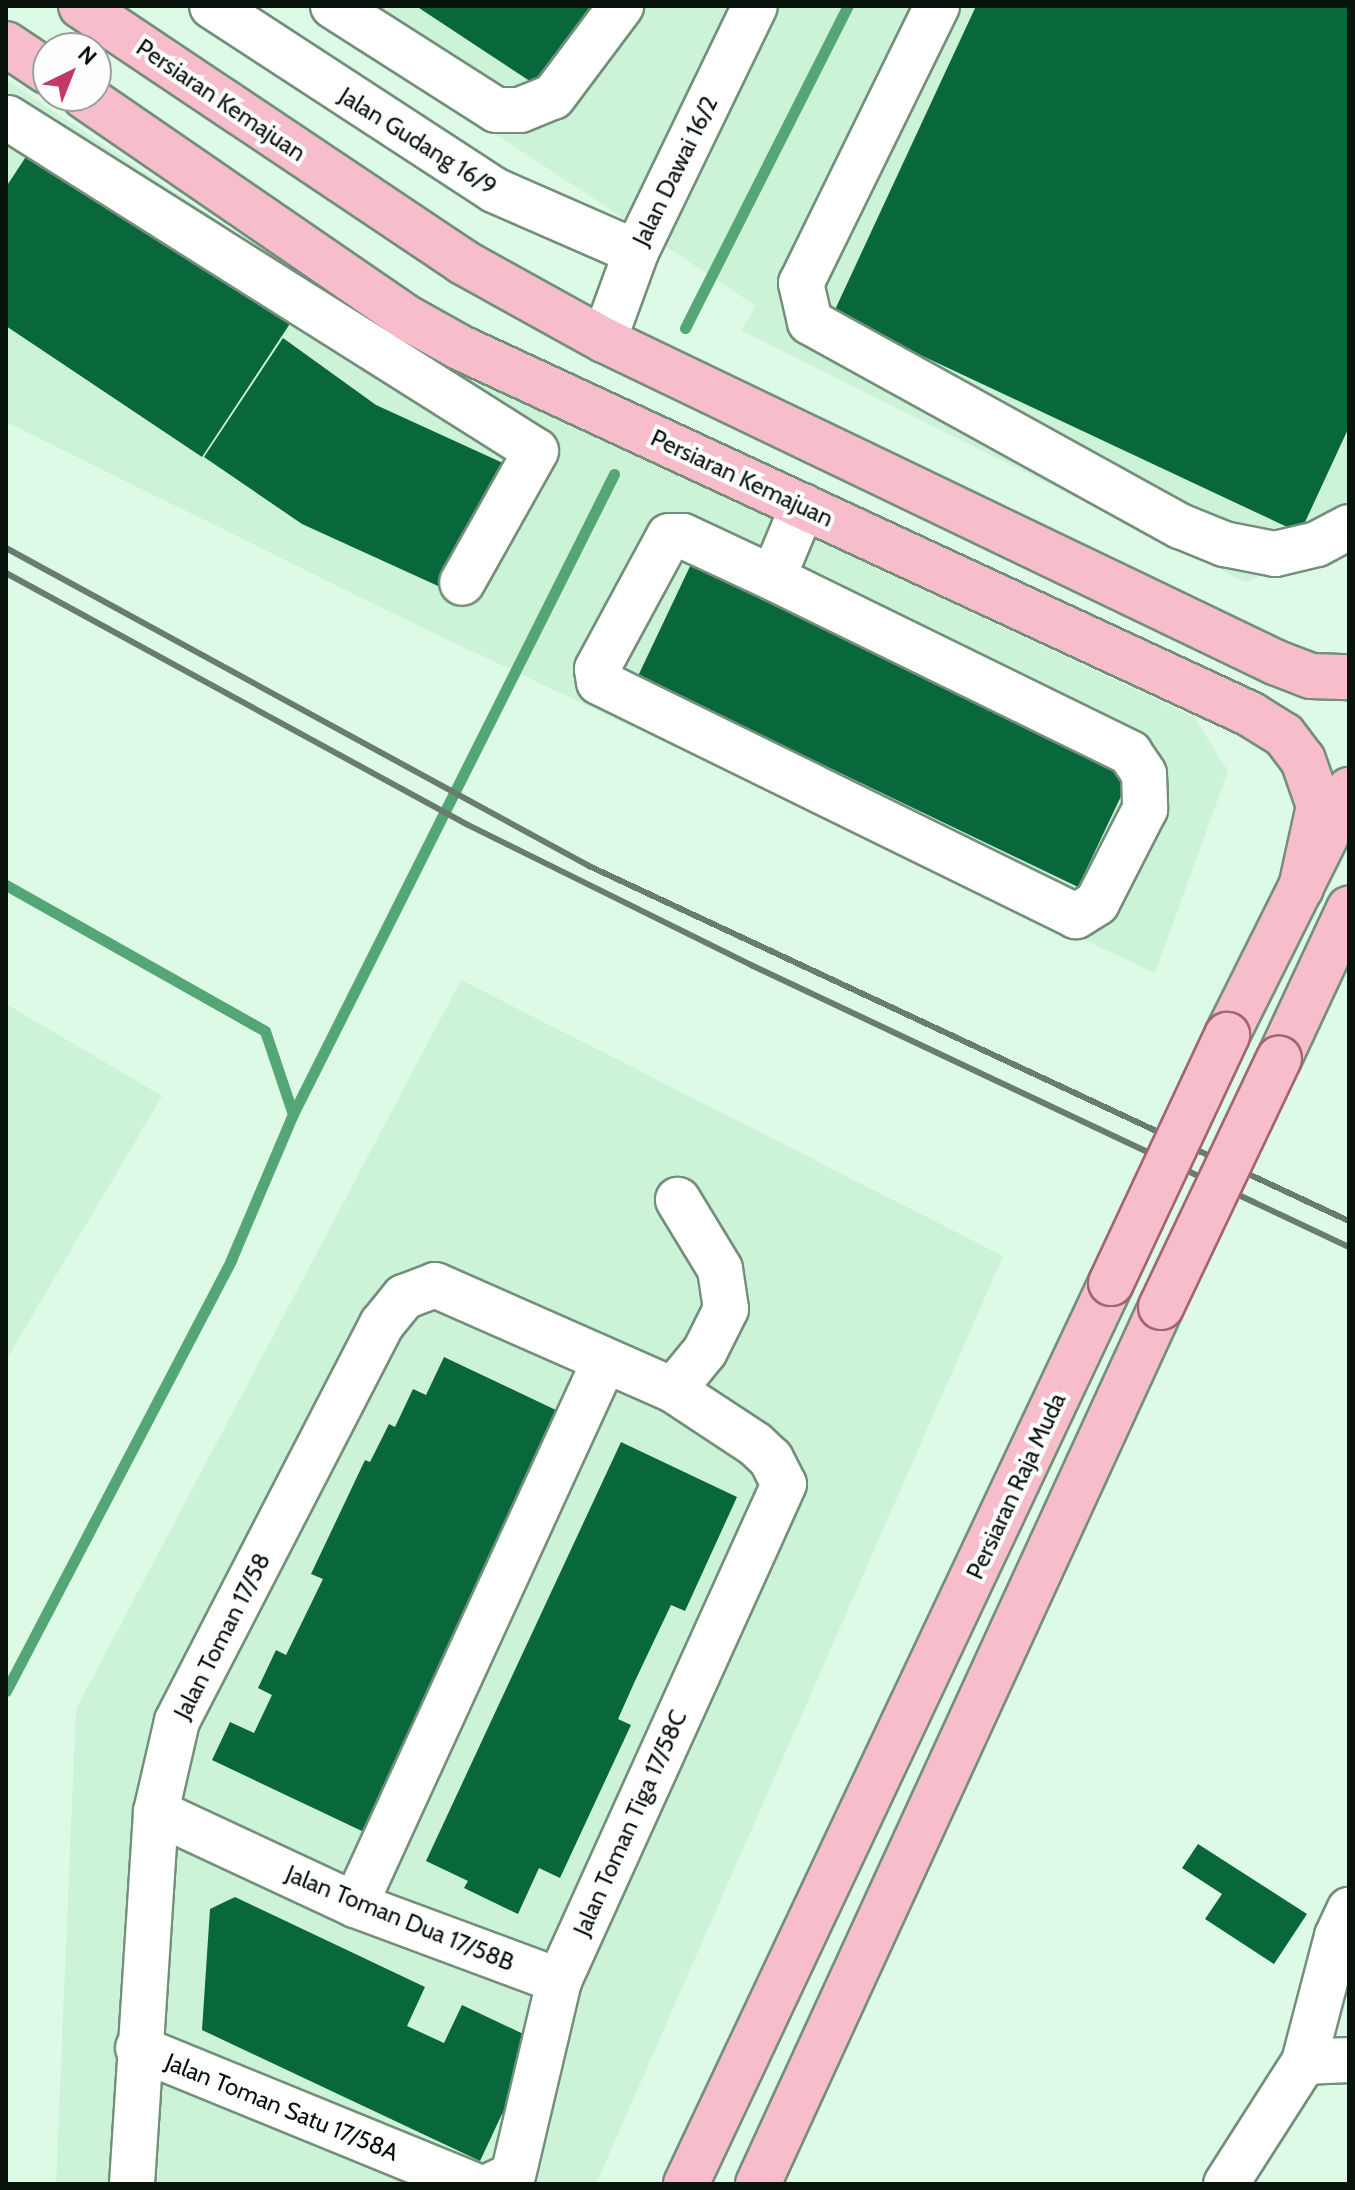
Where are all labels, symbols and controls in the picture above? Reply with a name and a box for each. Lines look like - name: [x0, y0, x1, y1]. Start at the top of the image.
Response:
- north arrow: [32, 32, 112, 112]
- street label: Persiaran Kemajuan: [131, 33, 311, 167]
- text: N: [72, 40, 102, 71]
- street label: Jalan Gudang 16/9: [334, 81, 502, 201]
- street label: Jalan Dawai 16/2: [626, 91, 724, 251]
- street label: Persiaran Kemajuan: [646, 423, 838, 533]
- street label: Persiaran Raja Muda: [960, 1388, 1072, 1584]
- street label: Jalan Toman 17/58: [168, 1548, 276, 1724]
- street label: Jalan Toman Tiga 17/58C: [567, 1706, 693, 1940]
- street label: Jalan Toman Dua 17/58B: [282, 1859, 518, 1977]
- street label: Jalan Toman Satu 17/58A: [161, 2047, 403, 2167]

